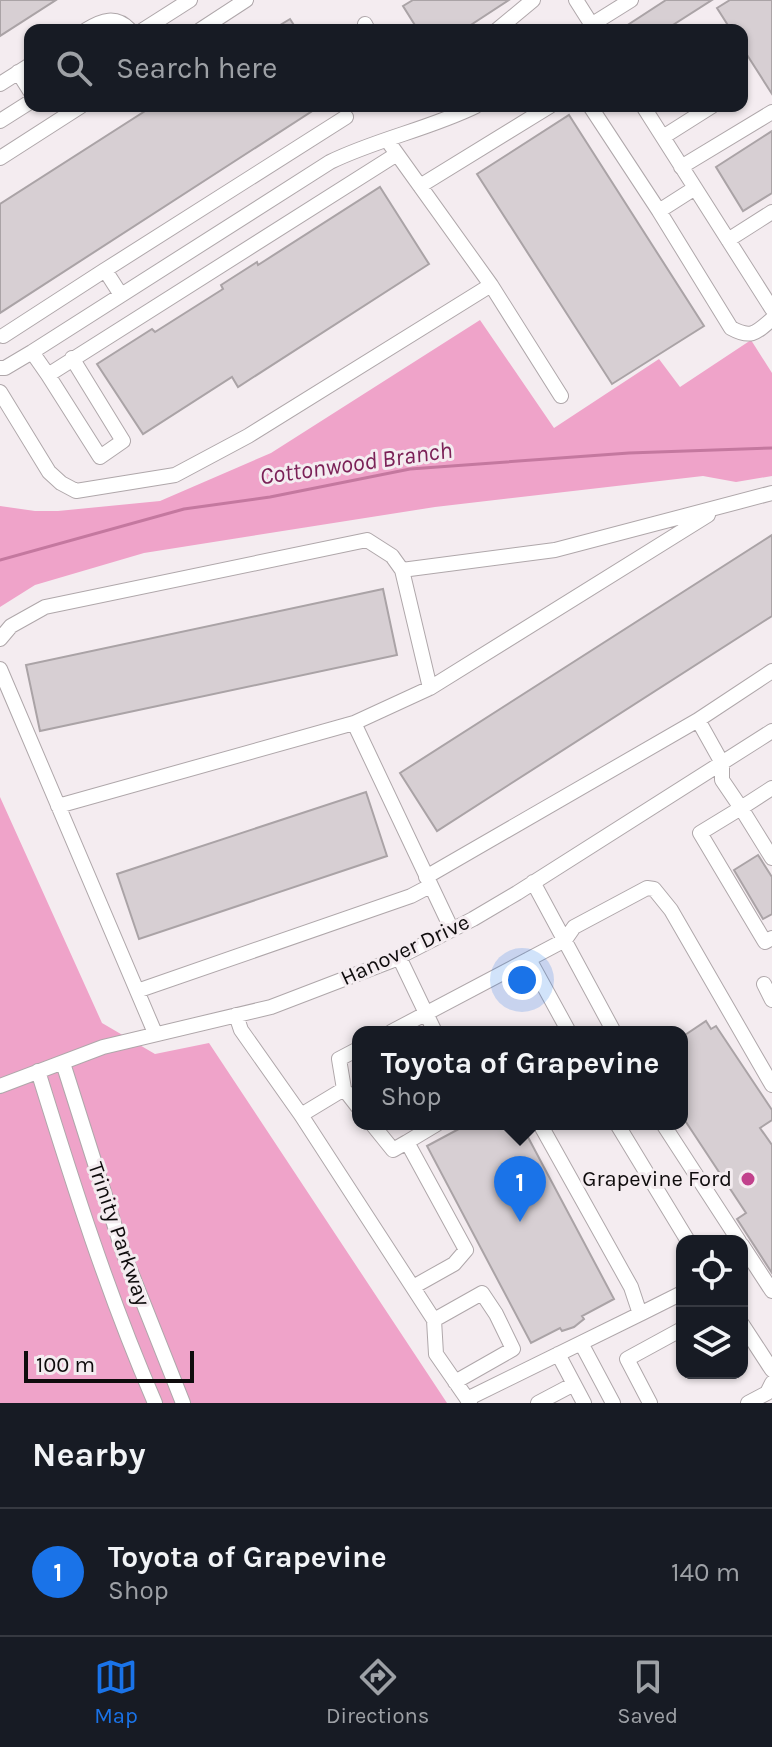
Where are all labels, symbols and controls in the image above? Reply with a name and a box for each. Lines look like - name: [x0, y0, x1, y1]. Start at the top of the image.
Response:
- search box: [24, 24, 748, 112]
- icon: search: [52, 46, 96, 90]
- text: Search here: [116, 50, 277, 86]
- water label: Cottonwood Branch: [258, 436, 454, 490]
- street label: Hanover Drive: [337, 909, 473, 991]
- your location: [502, 960, 542, 1000]
- popup: [352, 1026, 688, 1130]
- text: Toyota of Grapevine: [381, 1045, 659, 1081]
- text: Shop: [381, 1081, 441, 1112]
- pin: 1: [494, 1156, 546, 1222]
- street label: Trinity Parkway: [82, 1159, 156, 1309]
- place label: Grapevine Ford: [582, 1166, 732, 1192]
- marker: Grapevine Ford: [739, 1170, 757, 1188]
- map controls: [676, 1235, 748, 1379]
- button: locate: [676, 1235, 748, 1307]
- button: layers: [676, 1307, 748, 1379]
- scale bar: [24, 1347, 194, 1383]
- text: 100 m: [36, 1352, 95, 1378]
- text: Nearby: [32, 1435, 146, 1475]
- text: Toyota of Grapevine: [108, 1539, 387, 1575]
- text: 1: [53, 1557, 63, 1588]
- text: 140 m: [671, 1557, 740, 1588]
- text: Shop: [108, 1575, 169, 1606]
- tab: Map: [94, 1655, 138, 1729]
- tab: Directions: [326, 1655, 429, 1729]
- tab: Saved: [617, 1655, 678, 1729]

